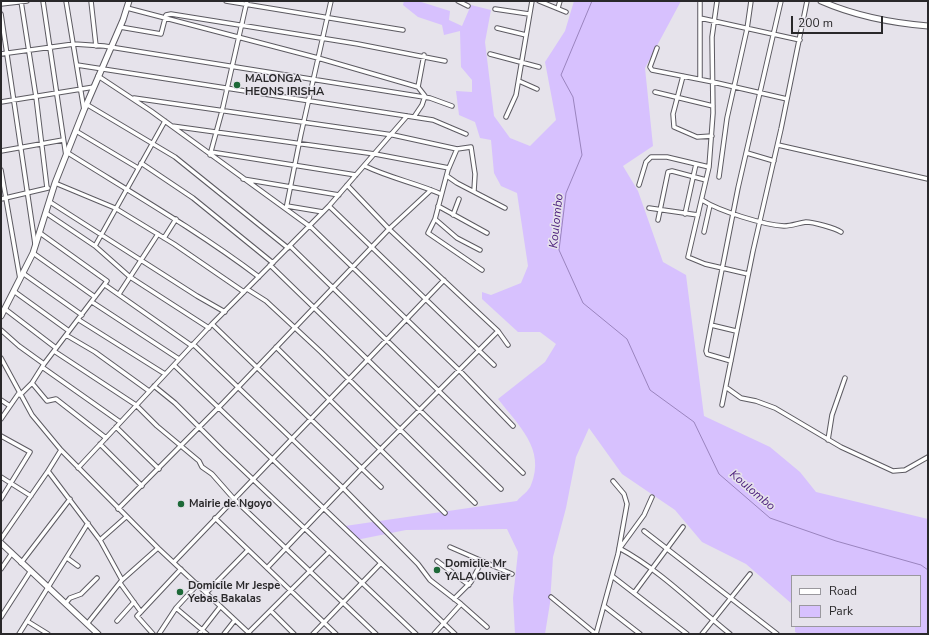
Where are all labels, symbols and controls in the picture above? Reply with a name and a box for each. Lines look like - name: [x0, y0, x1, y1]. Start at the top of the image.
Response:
- scale bar: [793, 8, 885, 34]
- text: 200 m: [798, 15, 833, 31]
- place label: MALONGA HEONS IRISHA: [245, 72, 324, 98]
- marker: MALONGA HEONS IRISHA: [232, 80, 242, 90]
- water label: Koulombo: [547, 193, 567, 249]
- water label: Koulombo: [726, 468, 778, 514]
- place label: Mairie de Ngoyo: [189, 497, 272, 511]
- marker: Mairie de Ngoyo: [176, 499, 186, 509]
- place label: Domicile Mr YALA Olivier: [445, 557, 510, 583]
- marker: Domicile Mr YALA Olivier: [432, 565, 442, 575]
- legend: [791, 575, 921, 627]
- place label: Domicile Mr Jespe Yebas Bakalas: [188, 579, 280, 605]
- text: Road: [829, 583, 857, 599]
- marker: Domicile Mr Jespe Yebas Bakalas: [175, 587, 185, 597]
- text: Park: [829, 603, 853, 619]

